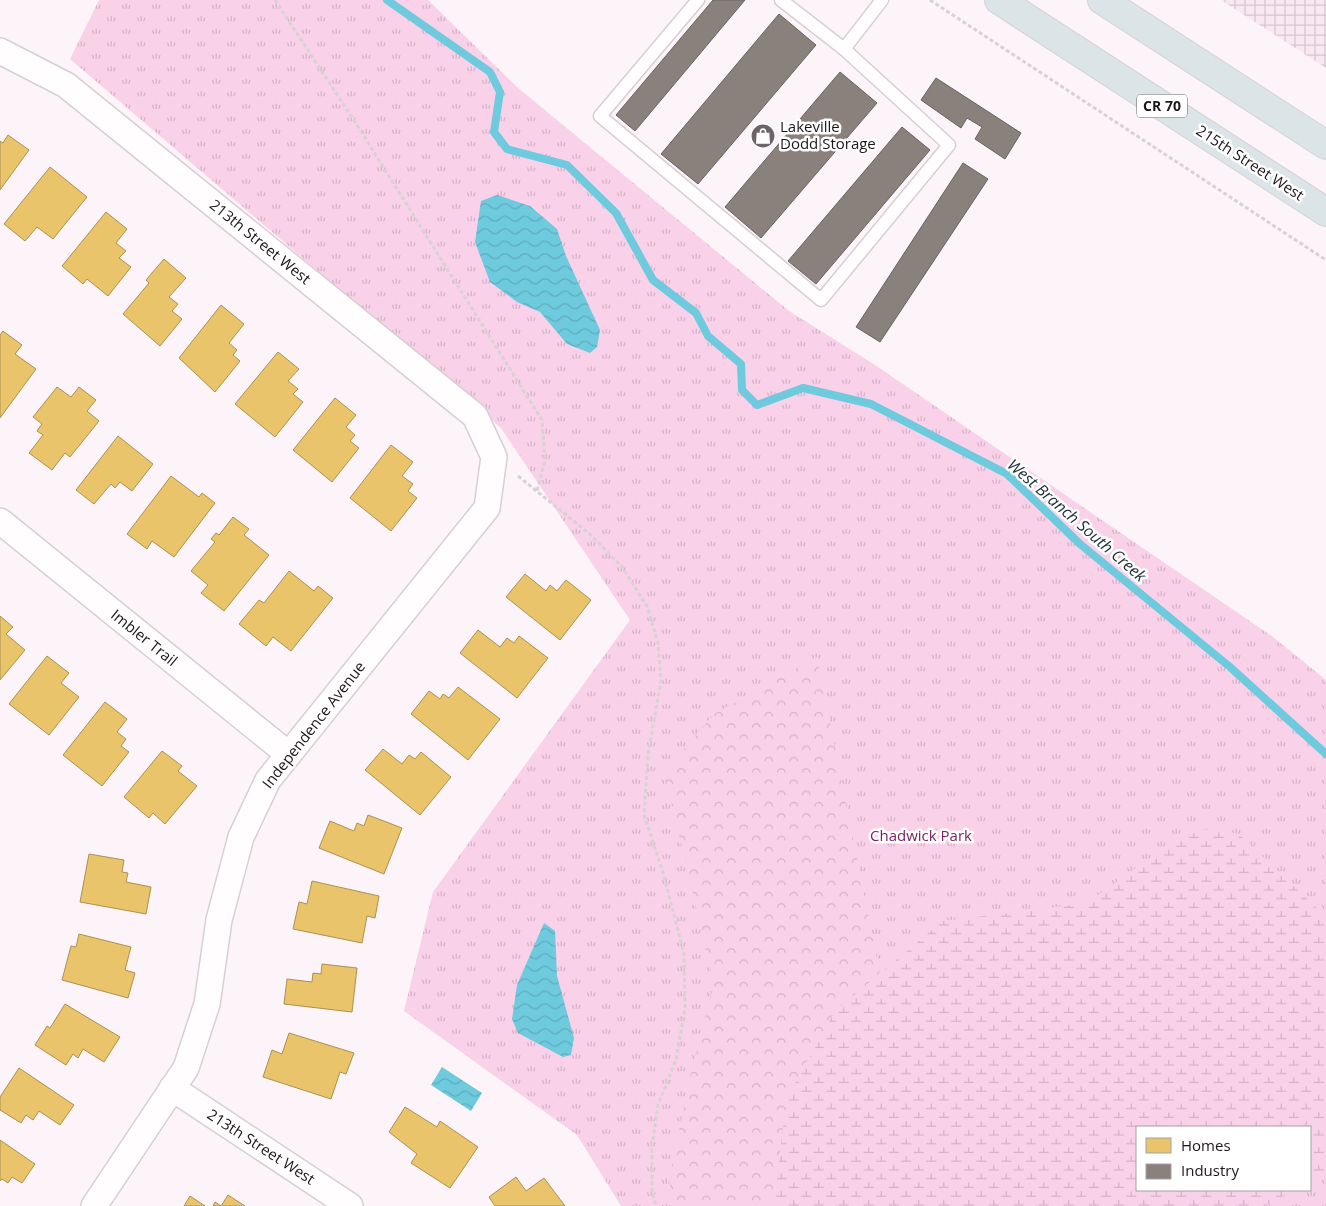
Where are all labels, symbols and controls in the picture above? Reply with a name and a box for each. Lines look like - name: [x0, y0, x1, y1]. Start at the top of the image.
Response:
- road number: CR 70: [1137, 94, 1187, 118]
- place label: Lakeville Dodd Storage: [780, 116, 876, 153]
- street label: 215th Street West: [1193, 120, 1308, 205]
- shop icon: Lakeville Dodd Storage: [750, 123, 776, 149]
- street label: 213th Street West: [206, 194, 315, 288]
- water label: West Branch South Creek: [1003, 454, 1152, 587]
- street label: Imbler Trail: [107, 604, 182, 670]
- street label: Independence Avenue: [257, 657, 369, 792]
- park label: Chadwick Park: [870, 825, 972, 845]
- street label: 213th Street West: [204, 1104, 319, 1189]
- legend: [1136, 1126, 1311, 1191]
- text: Homes: [1181, 1135, 1231, 1155]
- text: Industry: [1181, 1160, 1239, 1180]

